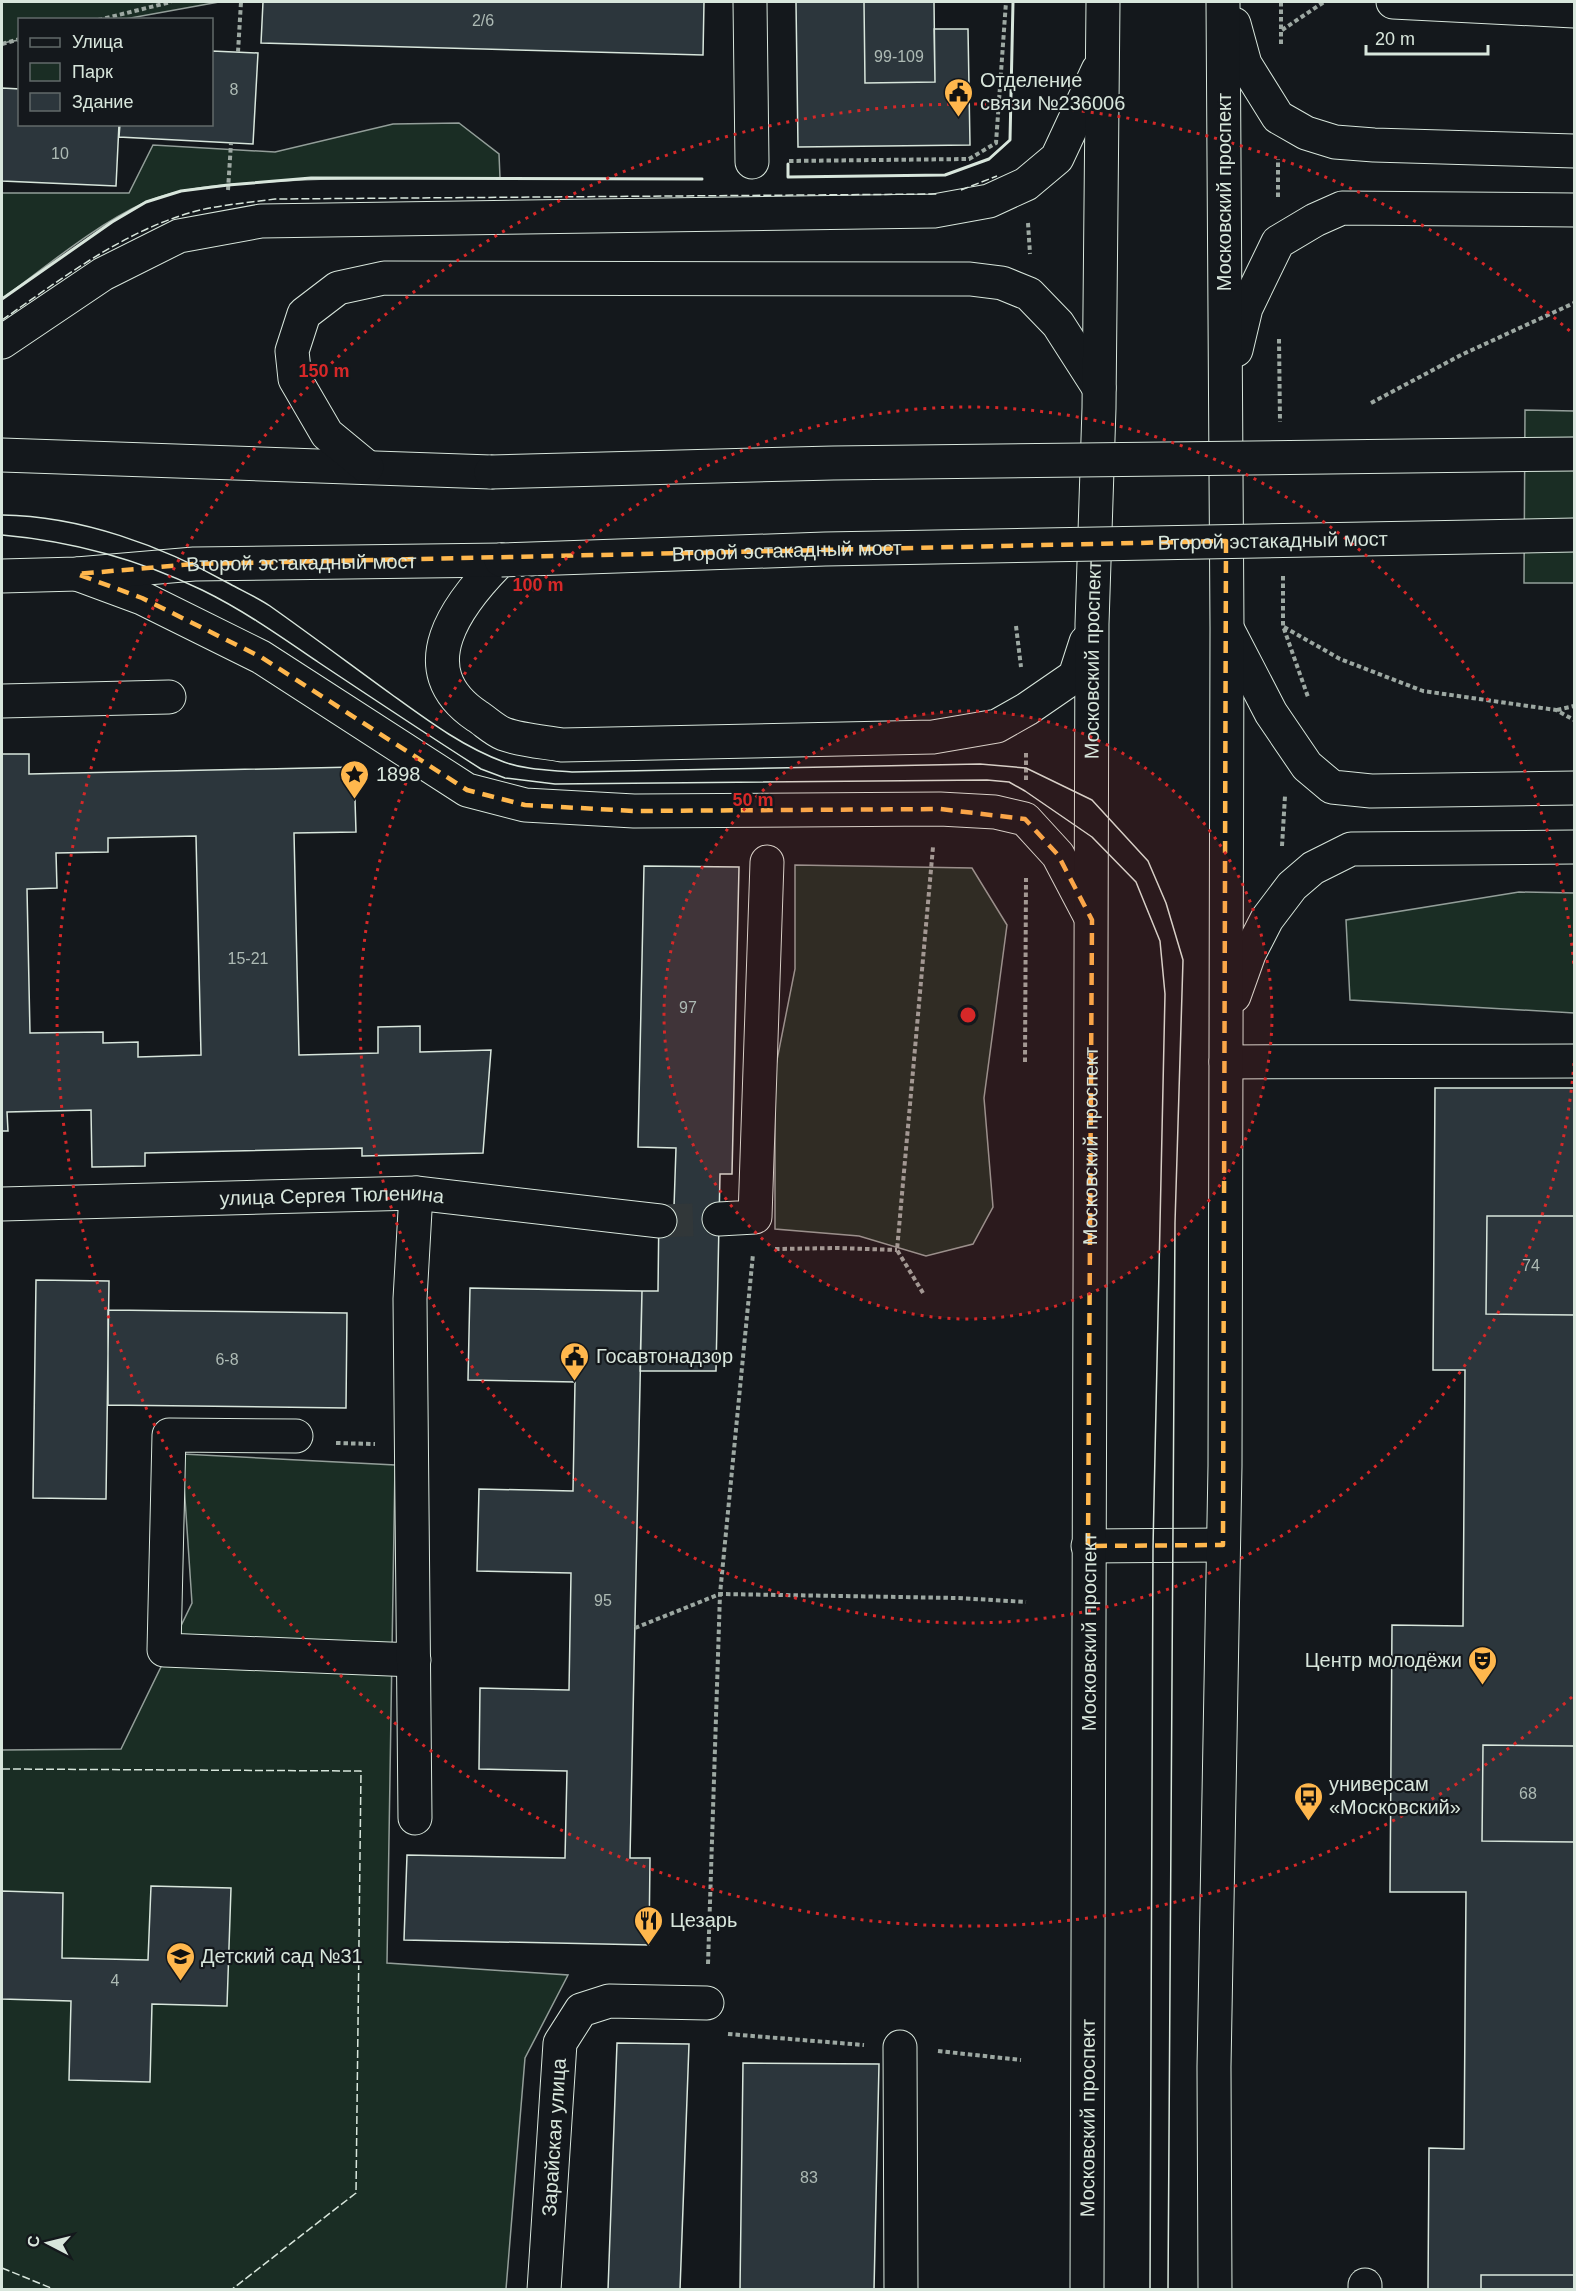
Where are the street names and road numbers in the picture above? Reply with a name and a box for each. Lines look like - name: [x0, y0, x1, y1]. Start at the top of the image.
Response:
- street label: Московский проспект: [1213, 93, 1235, 291]
- street label: Второй эстакадный мост: [1157, 527, 1388, 554]
- street label: Второй эстакадный мост: [671, 537, 902, 565]
- street label: Второй эстакадный мост: [186, 550, 417, 576]
- street label: Московский проспект: [1081, 560, 1105, 759]
- street label: Московский проспект: [1079, 1047, 1102, 1245]
- street label: улица Сергея Тюленина: [219, 1181, 446, 1209]
- street label: Московский проспект: [1078, 1533, 1100, 1731]
- street label: Московский проспект: [1076, 2019, 1099, 2217]
- street label: Зарайская улица: [538, 2057, 570, 2217]

